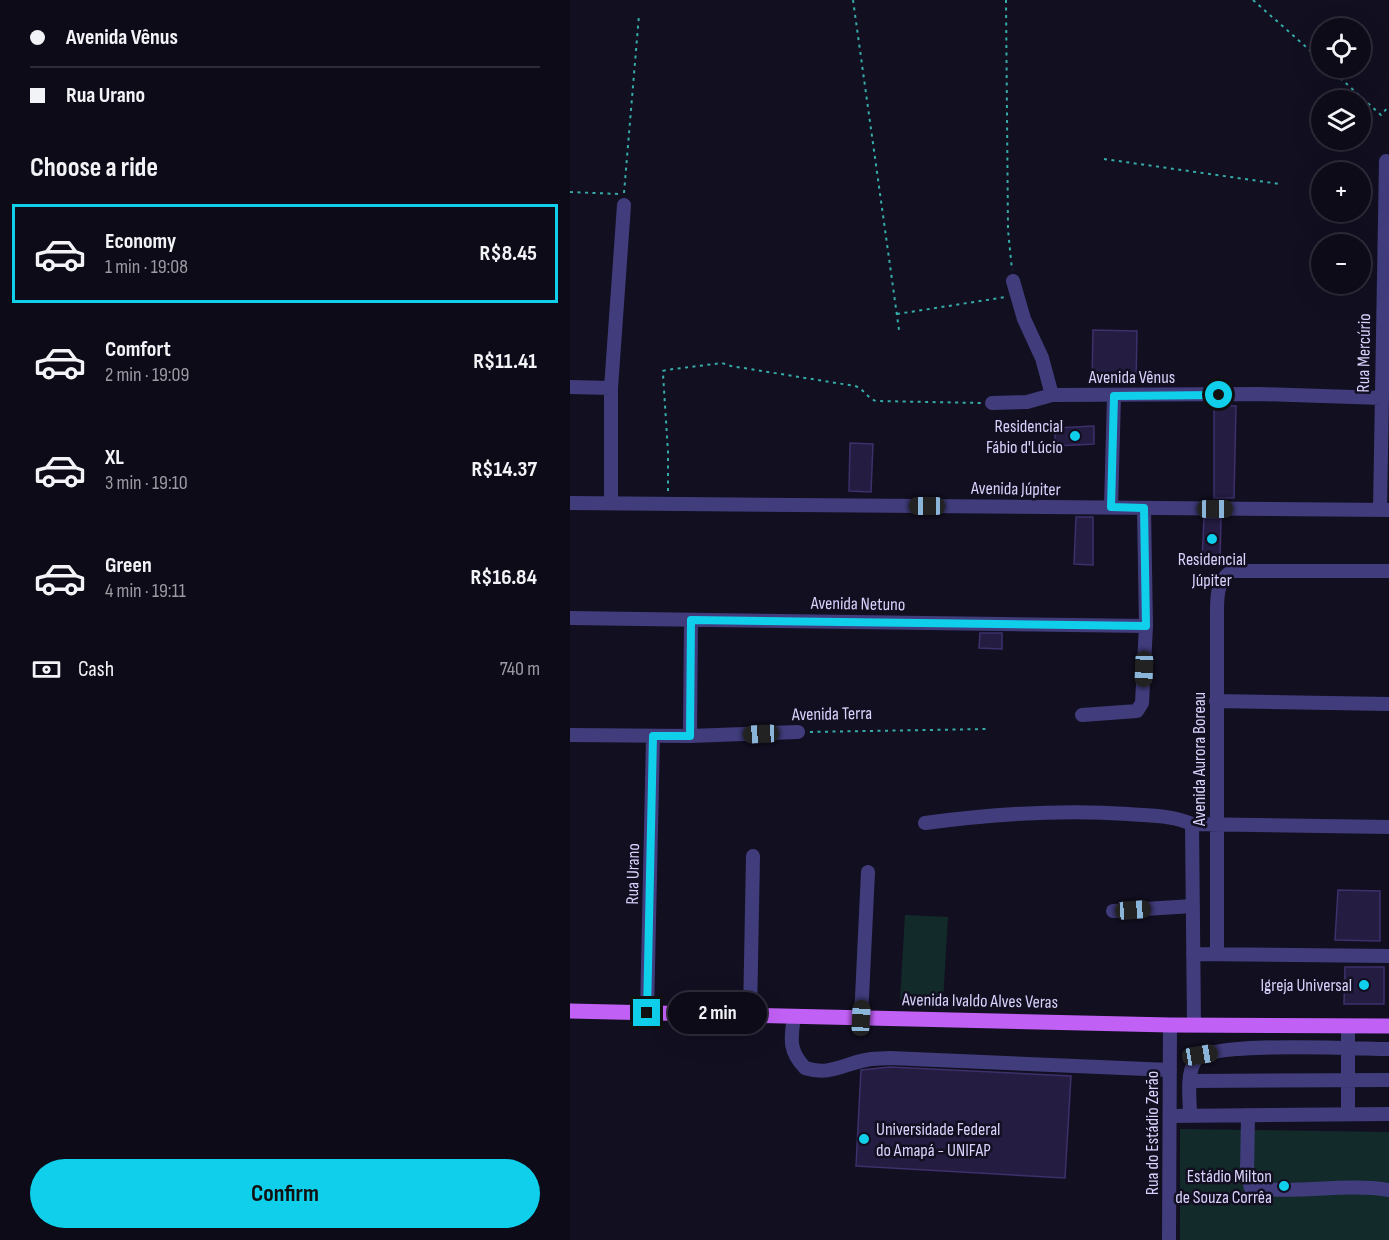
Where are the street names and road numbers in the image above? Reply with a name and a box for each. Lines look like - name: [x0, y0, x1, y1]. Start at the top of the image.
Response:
- street label: Rua Mercúrio: [1353, 313, 1375, 393]
- street label: Avenida Vênus: [1088, 367, 1175, 388]
- street label: Avenida Júpiter: [970, 478, 1061, 500]
- street label: Avenida Netuno: [810, 593, 905, 615]
- street label: Avenida Aurora Boreau: [1189, 692, 1210, 827]
- street label: Avenida Terra: [791, 703, 872, 725]
- street label: Rua Urano: [622, 843, 644, 905]
- street label: Avenida Ivaldo Alves Veras: [901, 989, 1058, 1013]
- street label: Rua do Estádio Zerão: [1142, 1071, 1163, 1195]

